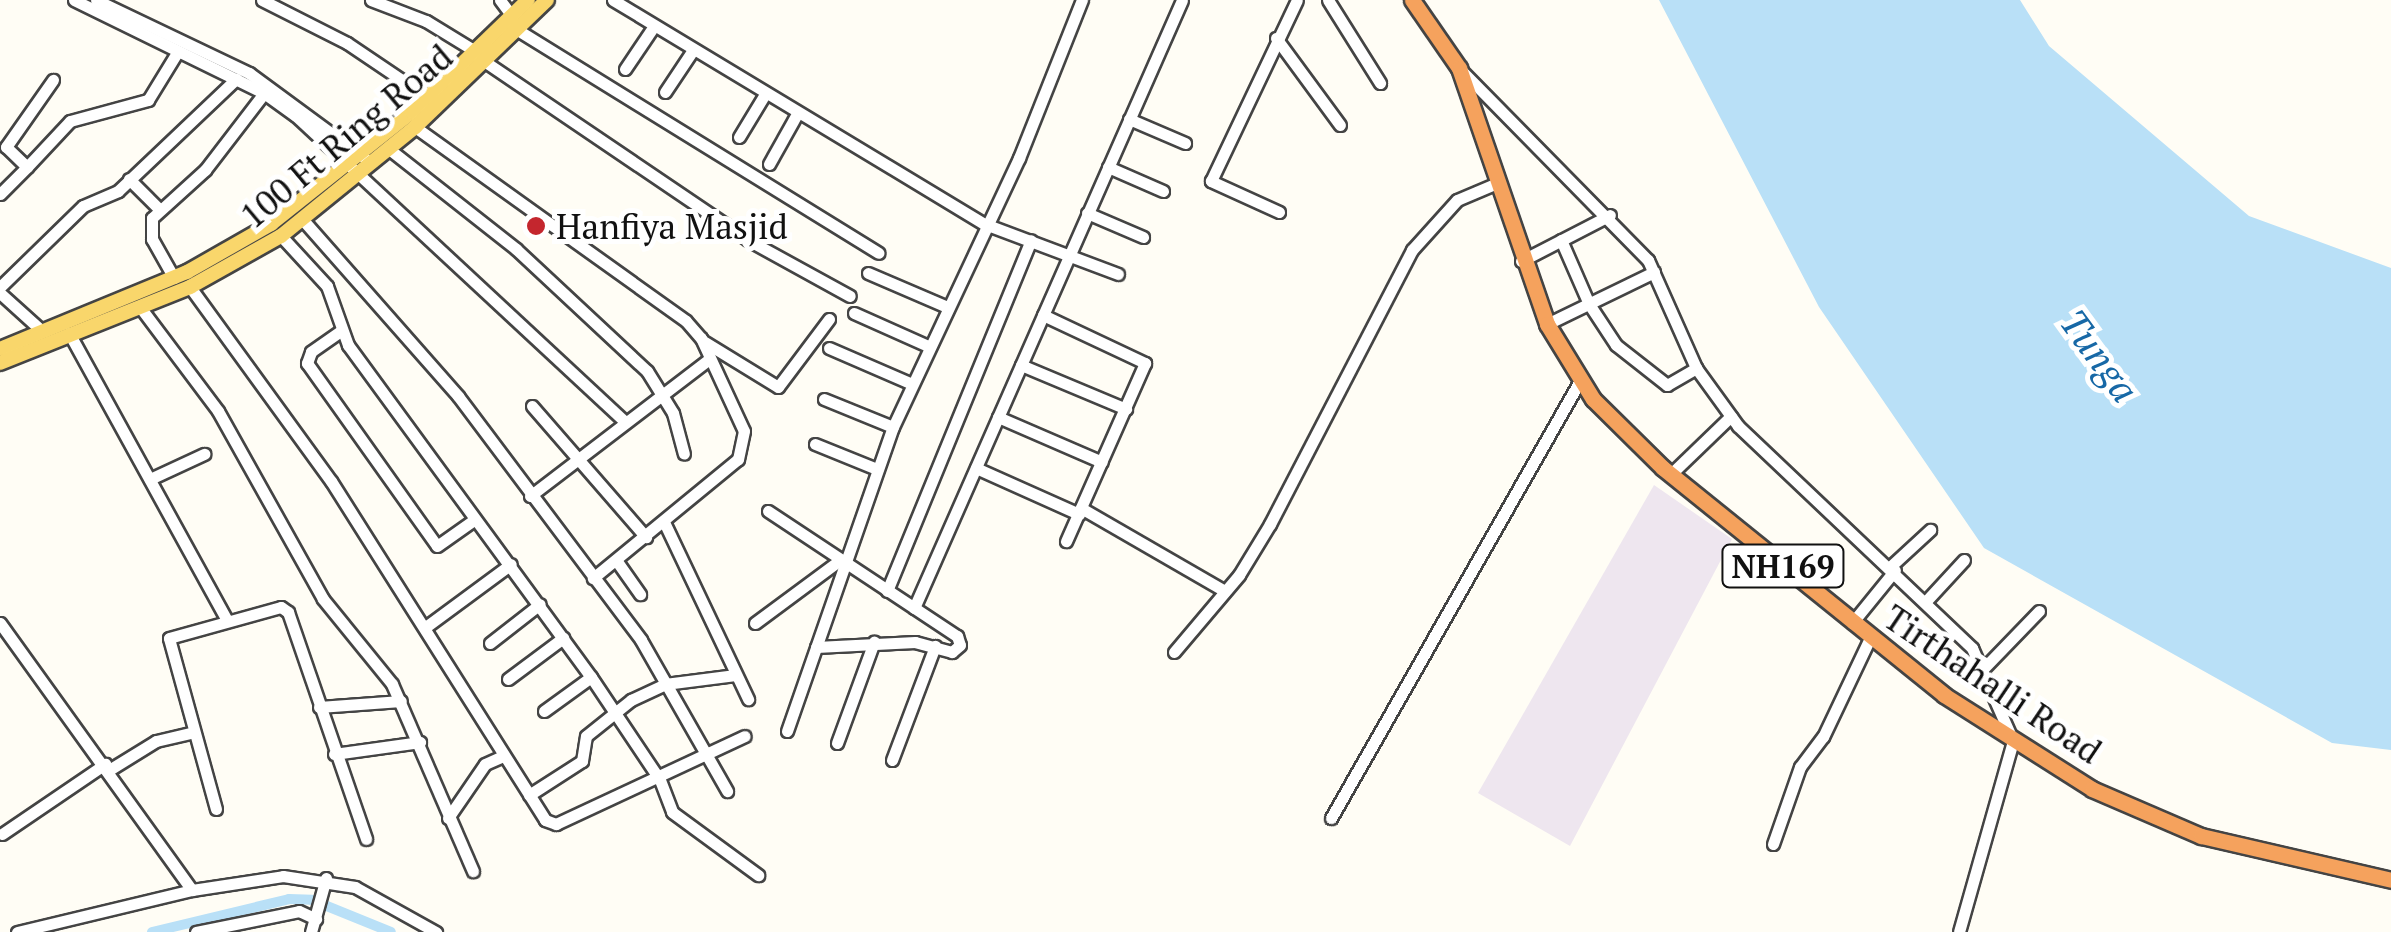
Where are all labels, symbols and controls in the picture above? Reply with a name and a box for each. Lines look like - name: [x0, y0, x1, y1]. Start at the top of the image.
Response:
- street label: 100 Ft Ring Road: [232, 35, 460, 237]
- place label: Hanfiya Masjid: [556, 205, 788, 247]
- marker: Hanfiya Masjid: [525, 215, 547, 237]
- water label: Tunga: [2050, 301, 2148, 411]
- road number: NH169: [1720, 539, 1846, 593]
- street label: Tirthahalli Road: [1876, 596, 2110, 772]

